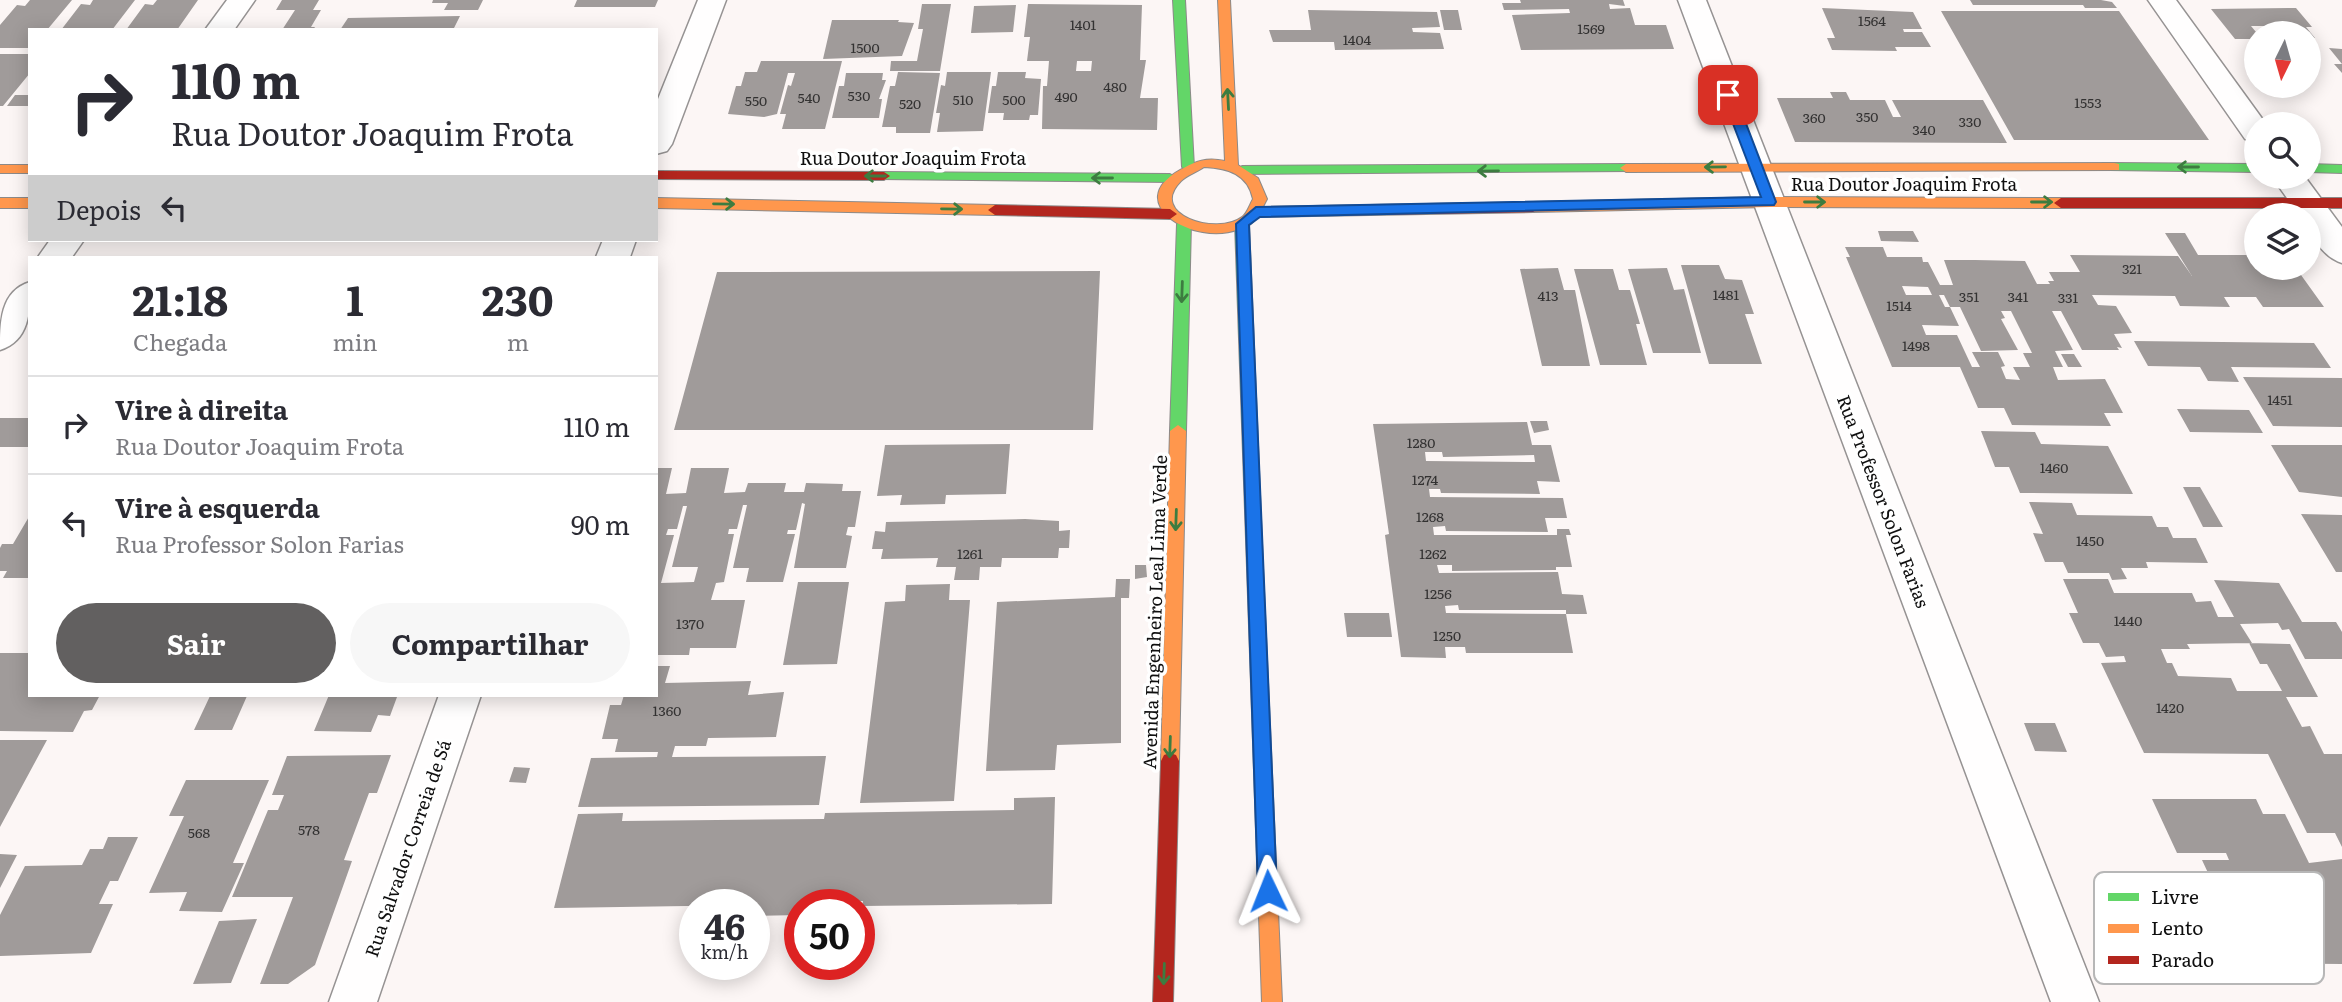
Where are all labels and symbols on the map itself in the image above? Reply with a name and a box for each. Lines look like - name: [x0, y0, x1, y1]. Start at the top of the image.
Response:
- house number: 1564: [1858, 10, 1886, 30]
- house number: 1401: [1070, 14, 1097, 34]
- house number: 1569: [1577, 18, 1605, 38]
- north arrow: [2244, 21, 2320, 98]
- house number: 1404: [1343, 29, 1372, 49]
- house number: 1500: [851, 37, 880, 57]
- pin: [1698, 65, 1758, 125]
- house number: 480: [1103, 76, 1127, 96]
- house number: 530: [848, 85, 870, 105]
- house number: 490: [1054, 86, 1078, 106]
- house number: 540: [798, 87, 820, 107]
- one-way arrow: [1221, 88, 1234, 111]
- house number: 510: [953, 89, 973, 109]
- house number: 500: [1002, 89, 1026, 109]
- house number: 550: [745, 90, 767, 110]
- house number: 1553: [2074, 92, 2102, 112]
- house number: 520: [899, 93, 921, 113]
- house number: 350: [1856, 106, 1878, 126]
- house number: 360: [1802, 107, 1826, 127]
- house number: 330: [1959, 111, 1981, 131]
- house number: 340: [1912, 119, 1936, 139]
- street label: Rua Doutor Joaquim Frota: [800, 144, 1026, 171]
- one-way arrow: [1704, 160, 1727, 173]
- one-way arrow: [2176, 160, 2199, 174]
- one-way arrow: [1476, 164, 1499, 177]
- one-way arrow: [863, 169, 886, 183]
- street label: Rua Doutor Joaquim Frota: [1791, 170, 2017, 197]
- one-way arrow: [1091, 171, 1114, 185]
- one-way arrow: [1803, 195, 1826, 209]
- one-way arrow: [2030, 195, 2053, 209]
- one-way arrow: [713, 198, 736, 211]
- one-way arrow: [940, 202, 963, 216]
- house number: 321: [2122, 258, 2142, 278]
- one-way arrow: [1176, 280, 1189, 303]
- house number: 1481: [1713, 284, 1739, 304]
- house number: 413: [1538, 285, 1559, 305]
- house number: 351: [1959, 286, 1979, 306]
- house number: 341: [2008, 286, 2029, 306]
- house number: 331: [2058, 287, 2079, 307]
- house number: 1514: [1886, 295, 1912, 315]
- house number: 1498: [1902, 335, 1930, 355]
- house number: 1451: [2267, 389, 2293, 409]
- street label: Rua Professor Solon Farias: [1831, 391, 1937, 611]
- house number: 1280: [1407, 432, 1435, 452]
- street label: Avenida Engenheiro Leal Lima Verde: [1135, 454, 1173, 770]
- house number: 1460: [2040, 457, 2068, 477]
- house number: 1274: [1412, 469, 1439, 489]
- house number: 1268: [1416, 506, 1444, 526]
- one-way arrow: [1169, 508, 1183, 531]
- house number: 1450: [2076, 530, 2104, 550]
- house number: 1261: [957, 543, 983, 563]
- house number: 1262: [1419, 543, 1447, 563]
- house number: 1256: [1424, 583, 1452, 603]
- house number: 1440: [2114, 610, 2142, 630]
- house number: 1370: [676, 613, 704, 633]
- house number: 1250: [1433, 625, 1461, 645]
- house number: 1420: [2156, 697, 2184, 717]
- house number: 1360: [653, 700, 681, 720]
- street label: Rua Salvador Correia de Sá: [357, 735, 457, 960]
- one-way arrow: [1163, 735, 1176, 758]
- house number: 578: [298, 819, 320, 839]
- house number: 568: [188, 822, 210, 842]
- position arrow: [1231, 854, 1305, 928]
- legend: [2094, 872, 2324, 984]
- text: Livre: [2151, 882, 2199, 910]
- speed limit sign: 50: [784, 889, 875, 980]
- text: Lento: [2151, 913, 2204, 941]
- text: Parado: [2151, 945, 2214, 973]
- one-way arrow: [1157, 963, 1170, 986]

